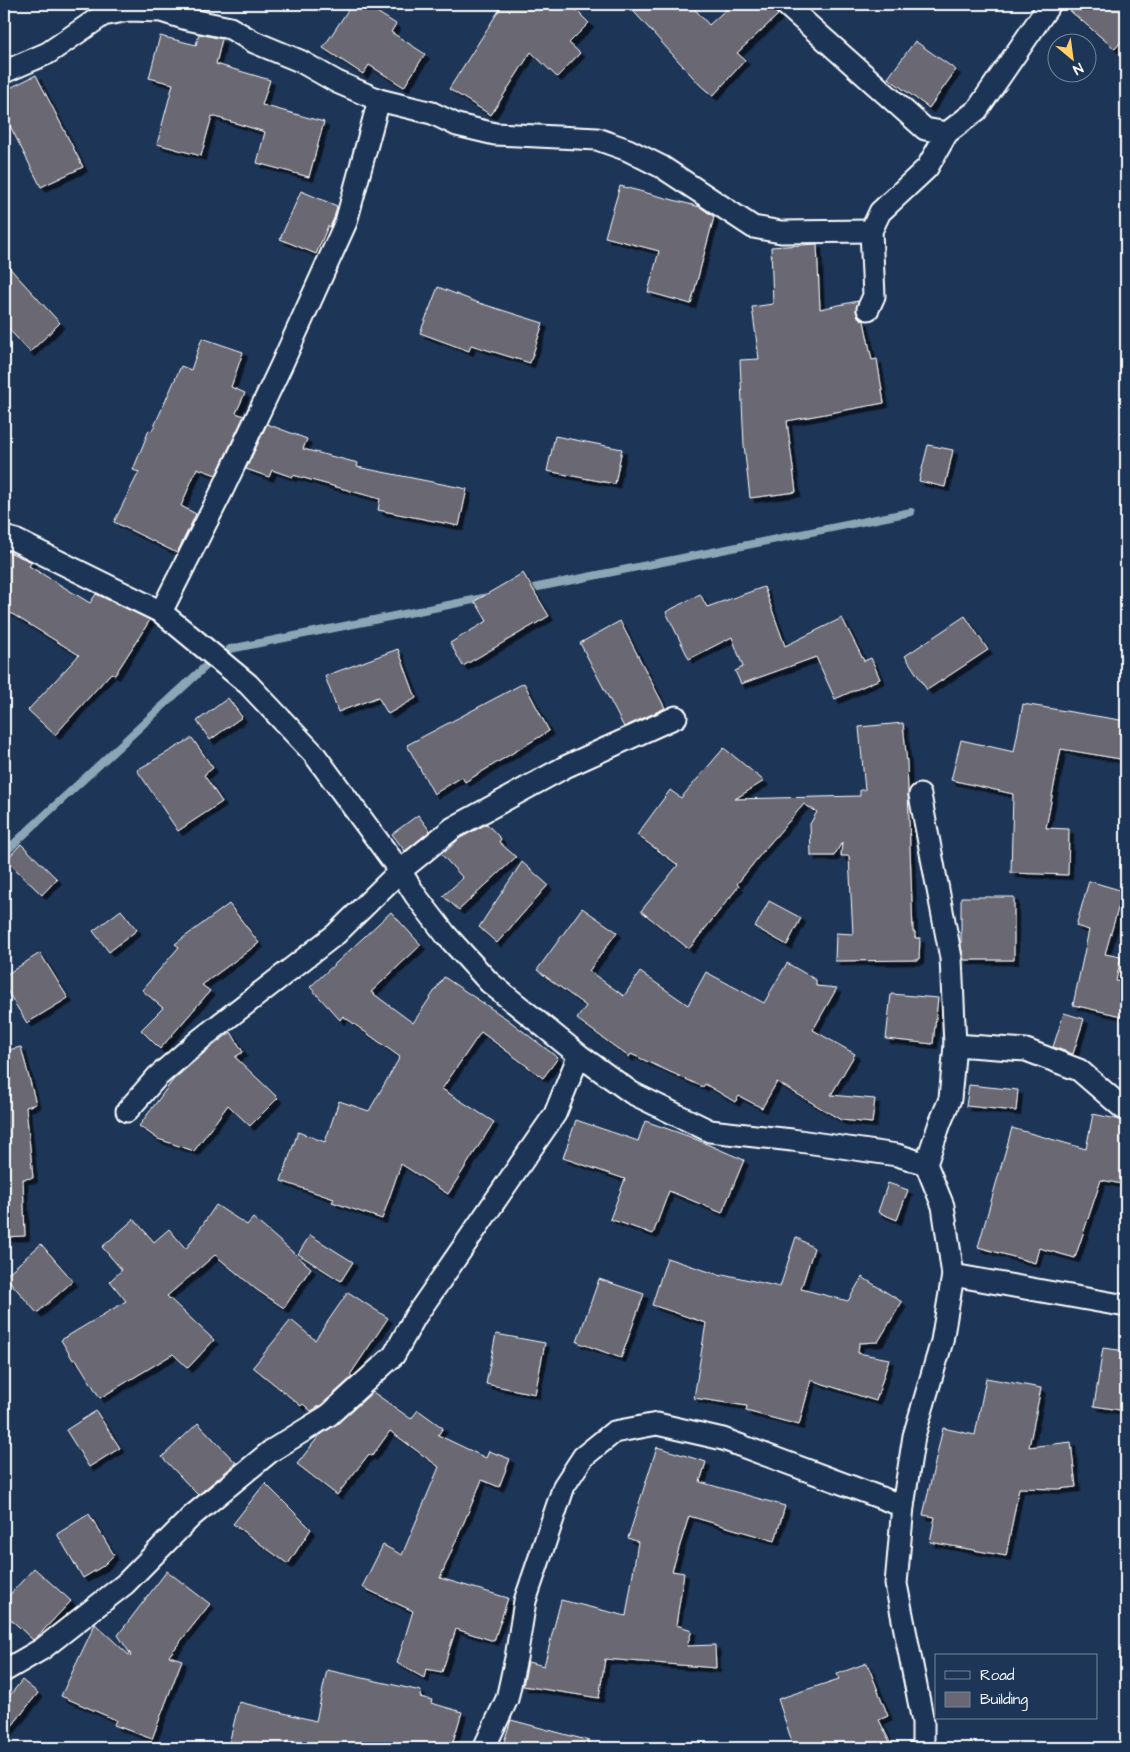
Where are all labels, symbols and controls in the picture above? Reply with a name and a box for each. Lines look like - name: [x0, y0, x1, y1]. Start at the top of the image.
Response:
- north arrow: [1048, 32, 1098, 82]
- text: N: [1069, 58, 1087, 79]
- legend: [935, 1654, 1098, 1720]
- text: Road: [980, 1665, 1015, 1686]
- text: Building: [980, 1689, 1028, 1711]

